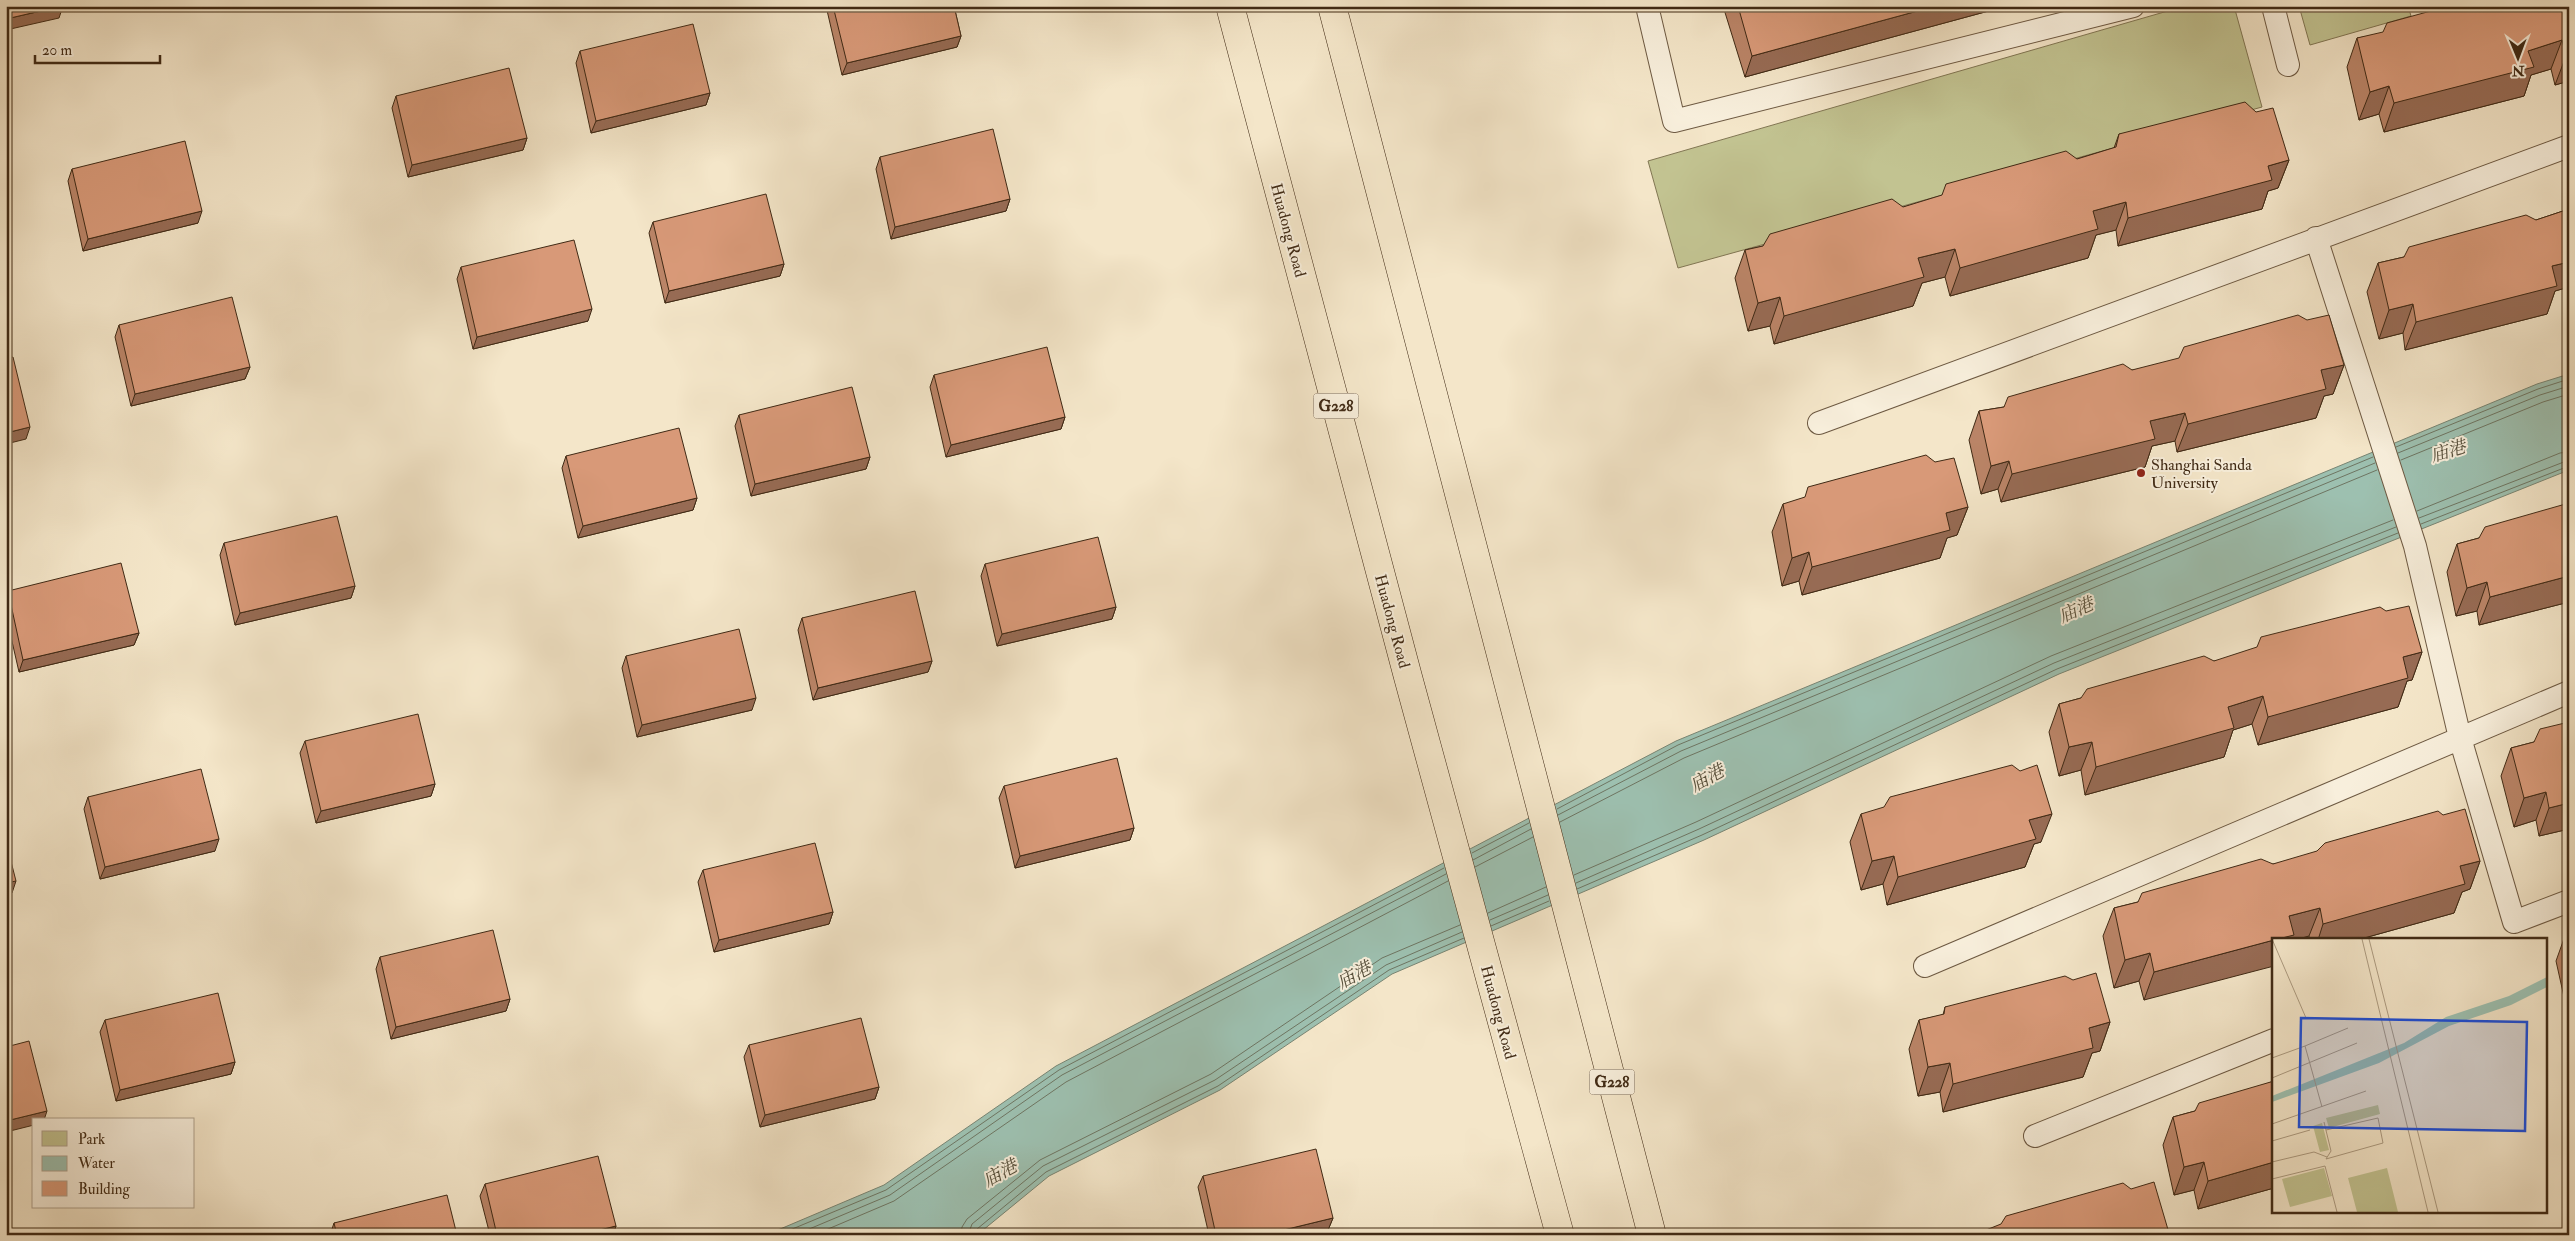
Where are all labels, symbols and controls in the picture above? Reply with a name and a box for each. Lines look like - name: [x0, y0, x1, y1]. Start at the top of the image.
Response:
- scale bar: [35, 32, 160, 64]
- north arrow: [2492, 32, 2542, 82]
- text: 20 m: [42, 41, 72, 60]
- text: N: [2511, 62, 2526, 79]
- street label: Huadong Road: [1266, 181, 1310, 279]
- road number: G228: [1314, 394, 1358, 418]
- water label: 庙港: [2428, 435, 2471, 468]
- place label: Shanghai Sanda University: [2151, 455, 2252, 493]
- marker: Shanghai Sanda University: [2135, 467, 2147, 479]
- street label: Huadong Road: [1370, 572, 1414, 670]
- water label: 庙港: [2055, 592, 2099, 628]
- water label: 庙港: [1686, 759, 1730, 797]
- inset map: [2272, 938, 2548, 1214]
- water label: 庙港: [1333, 956, 1377, 994]
- street label: Huadong Road: [1476, 963, 1520, 1061]
- road number: G228: [1590, 1070, 1634, 1094]
- legend: [32, 1118, 195, 1208]
- text: Park: [78, 1130, 105, 1149]
- text: Water: [77, 1154, 115, 1173]
- water label: 庙港: [979, 1154, 1023, 1192]
- text: Building: [78, 1180, 130, 1199]

